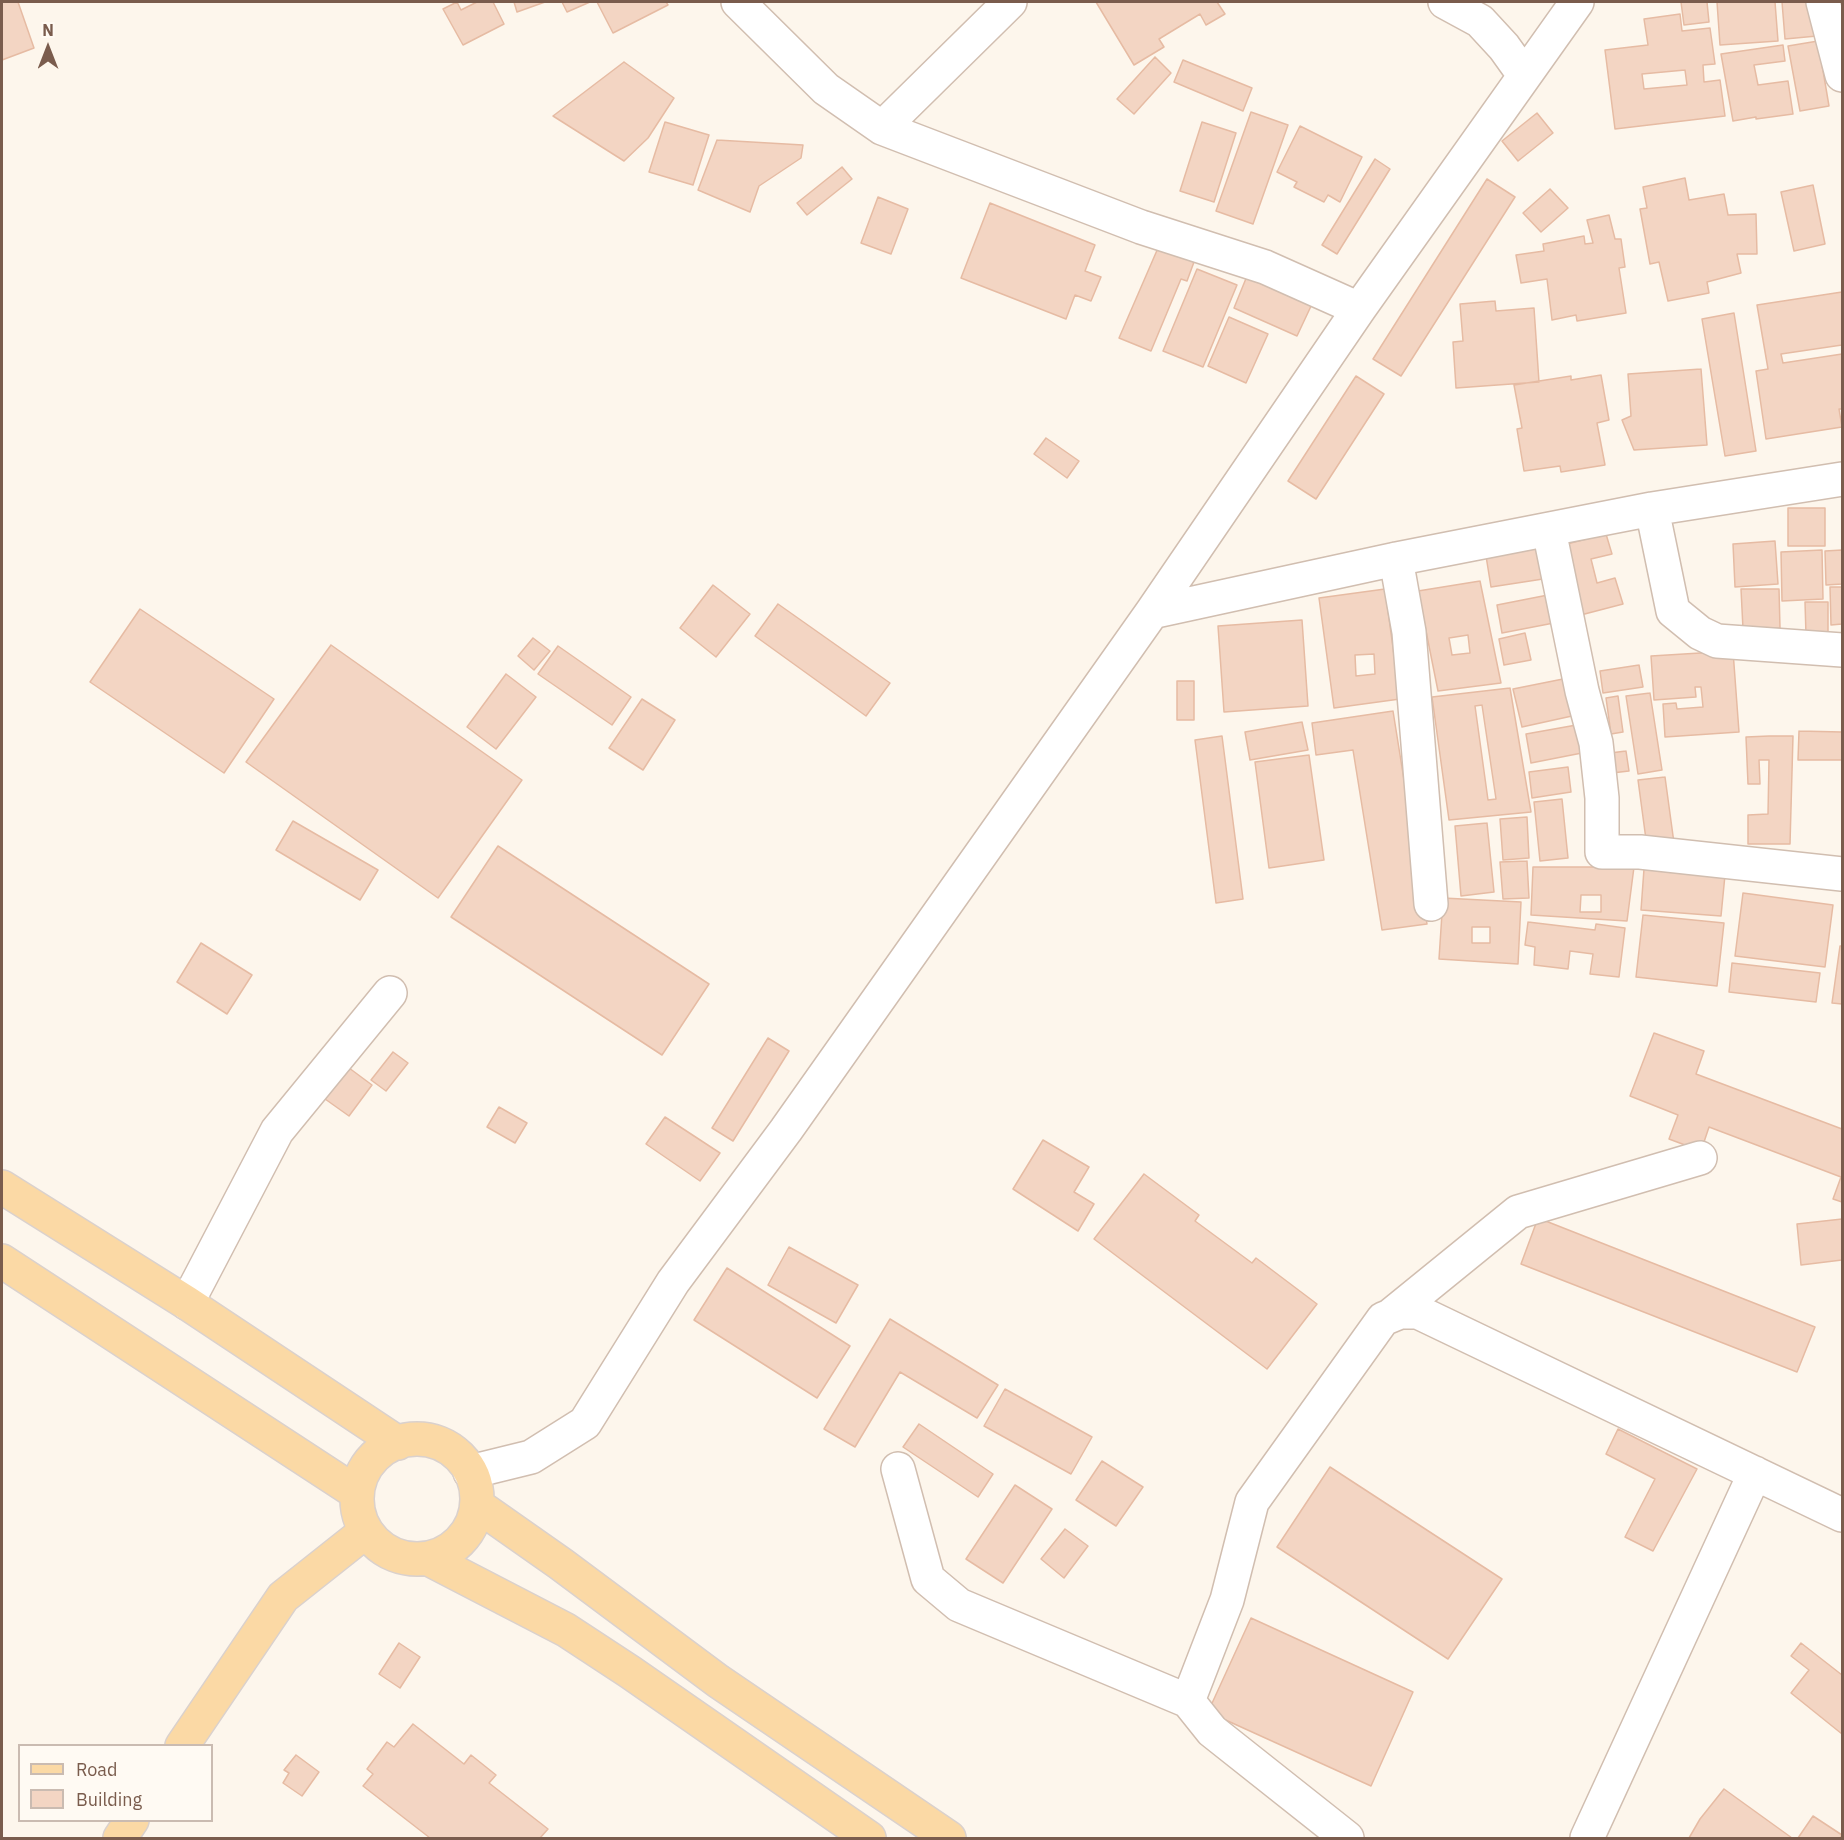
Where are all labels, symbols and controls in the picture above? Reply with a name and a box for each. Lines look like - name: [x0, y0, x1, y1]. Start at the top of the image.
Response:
- north arrow: [18, 18, 78, 78]
- text: N: [42, 20, 54, 40]
- legend: [18, 1744, 213, 1822]
- text: Road: [76, 1758, 117, 1781]
- text: Building: [76, 1788, 142, 1811]

